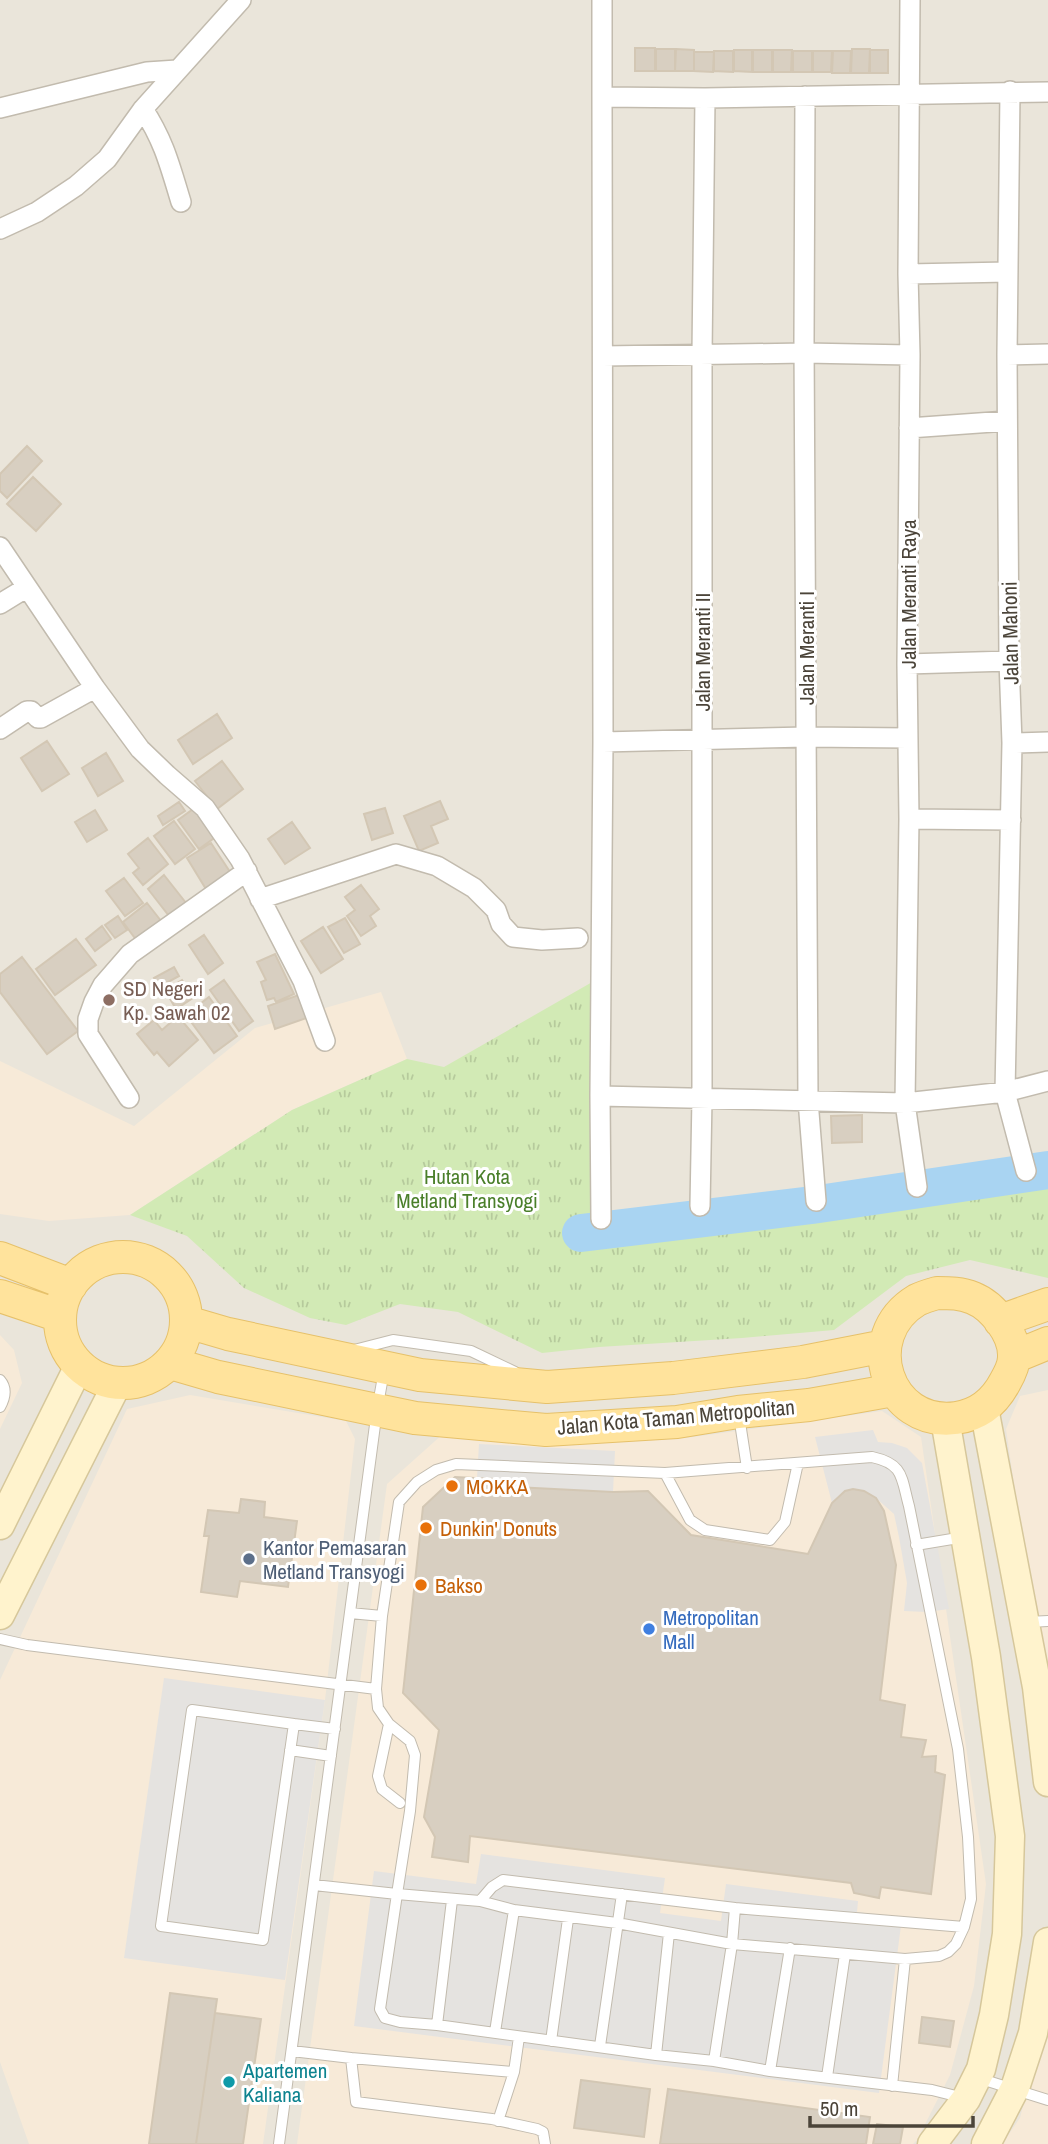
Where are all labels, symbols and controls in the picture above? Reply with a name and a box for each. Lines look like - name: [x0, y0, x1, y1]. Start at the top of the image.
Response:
- street label: Jalan Meranti Raya: [894, 519, 923, 669]
- street label: Jalan Mahoni: [995, 581, 1025, 685]
- street label: Jalan Meranti I: [792, 591, 821, 705]
- street label: Jalan Meranti II: [688, 593, 717, 711]
- place label: SD Negeri Kp. Sawah 02: [123, 974, 230, 1027]
- marker: SD Negeri Kp. Sawah 02: [101, 992, 117, 1008]
- park label: Hutan Kota Metland Transyogi: [396, 1162, 538, 1215]
- street label: Jalan Kota Taman Metropolitan: [556, 1392, 796, 1442]
- place label: MOKKA: [466, 1472, 529, 1501]
- marker: MOKKA: [444, 1478, 460, 1494]
- place label: Dunkin' Donuts: [440, 1514, 557, 1543]
- marker: Dunkin' Donuts: [418, 1520, 434, 1536]
- place label: Kantor Pemasaran Metland Transyogi: [263, 1533, 407, 1586]
- marker: Kantor Pemasaran Metland Transyogi: [241, 1551, 257, 1567]
- place label: Bakso: [435, 1571, 483, 1600]
- marker: Bakso: [413, 1577, 429, 1593]
- place label: Metropolitan Mall: [663, 1603, 759, 1656]
- marker: Metropolitan Mall: [641, 1621, 657, 1637]
- place label: Apartemen Kaliana: [242, 2056, 327, 2109]
- marker: Apartemen Kaliana: [221, 2074, 237, 2090]
- scale bar: [810, 2084, 973, 2128]
- text: 50 m: [820, 2094, 858, 2123]

